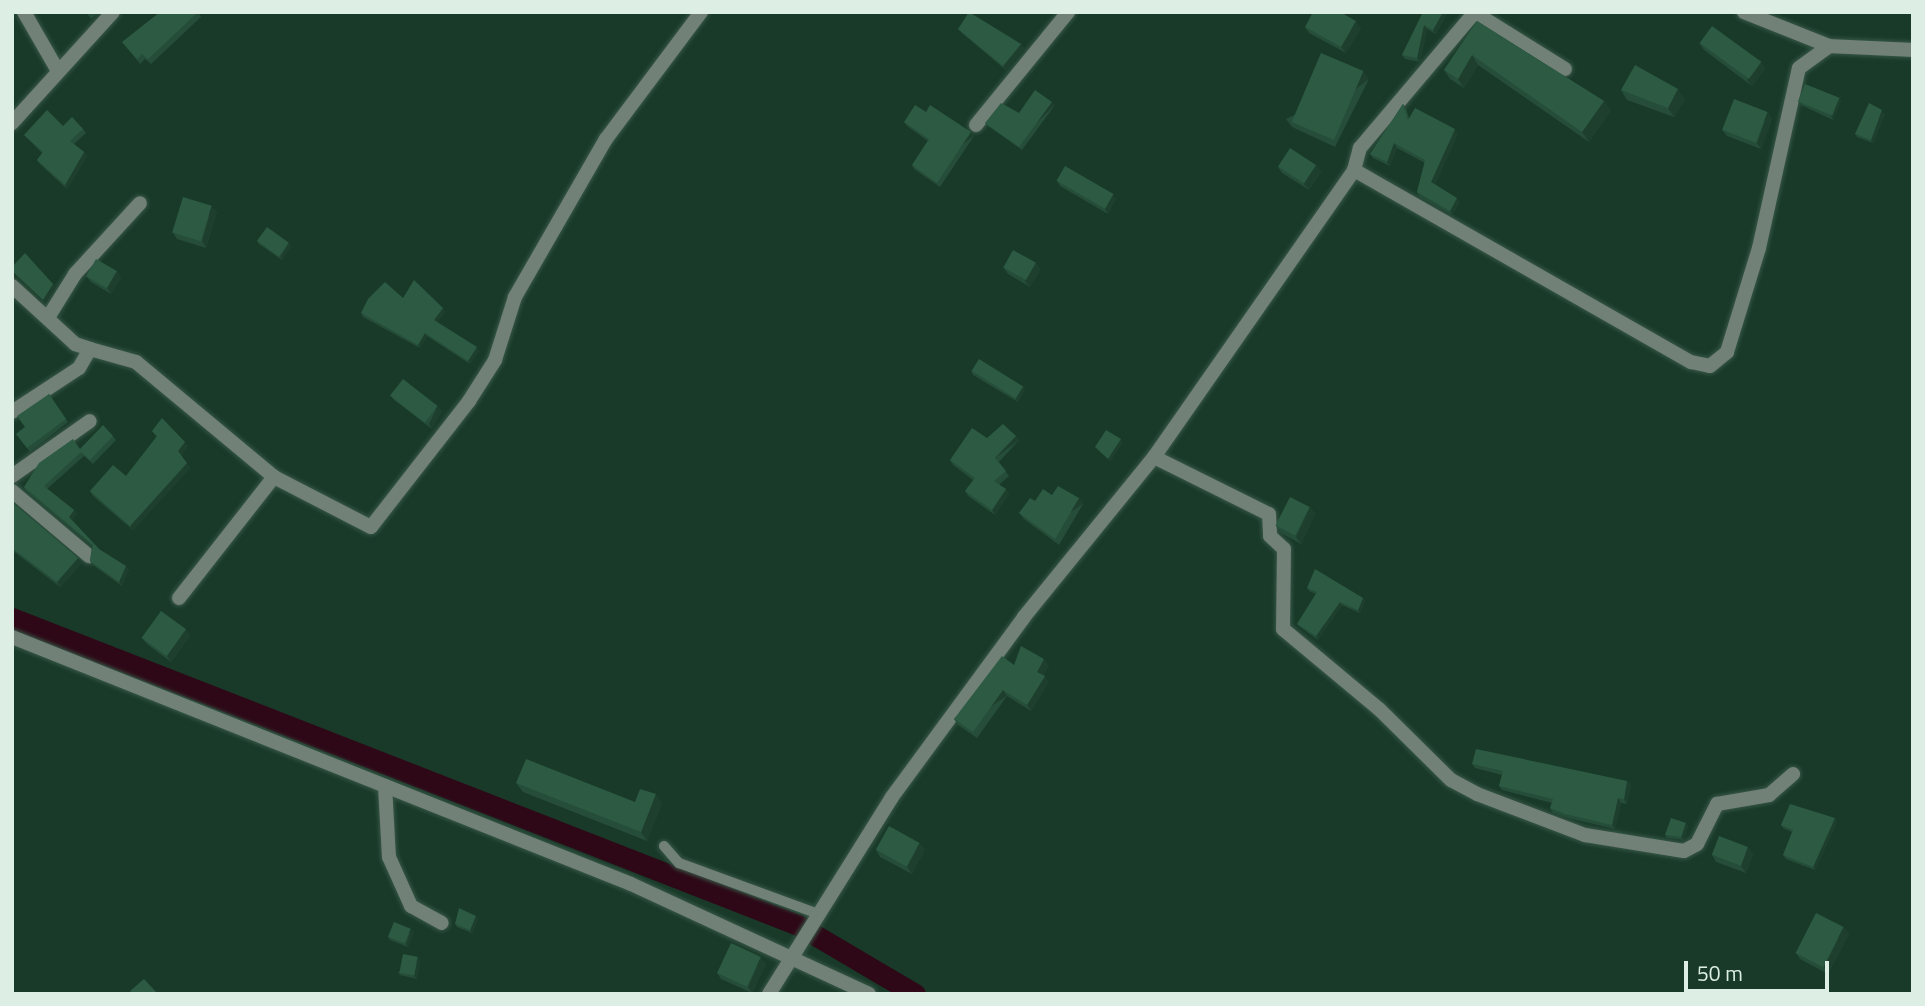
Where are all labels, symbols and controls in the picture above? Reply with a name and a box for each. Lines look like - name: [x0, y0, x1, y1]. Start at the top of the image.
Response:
- scale bar: [1687, 946, 1832, 990]
- text: 50 m: [1697, 957, 1743, 989]

